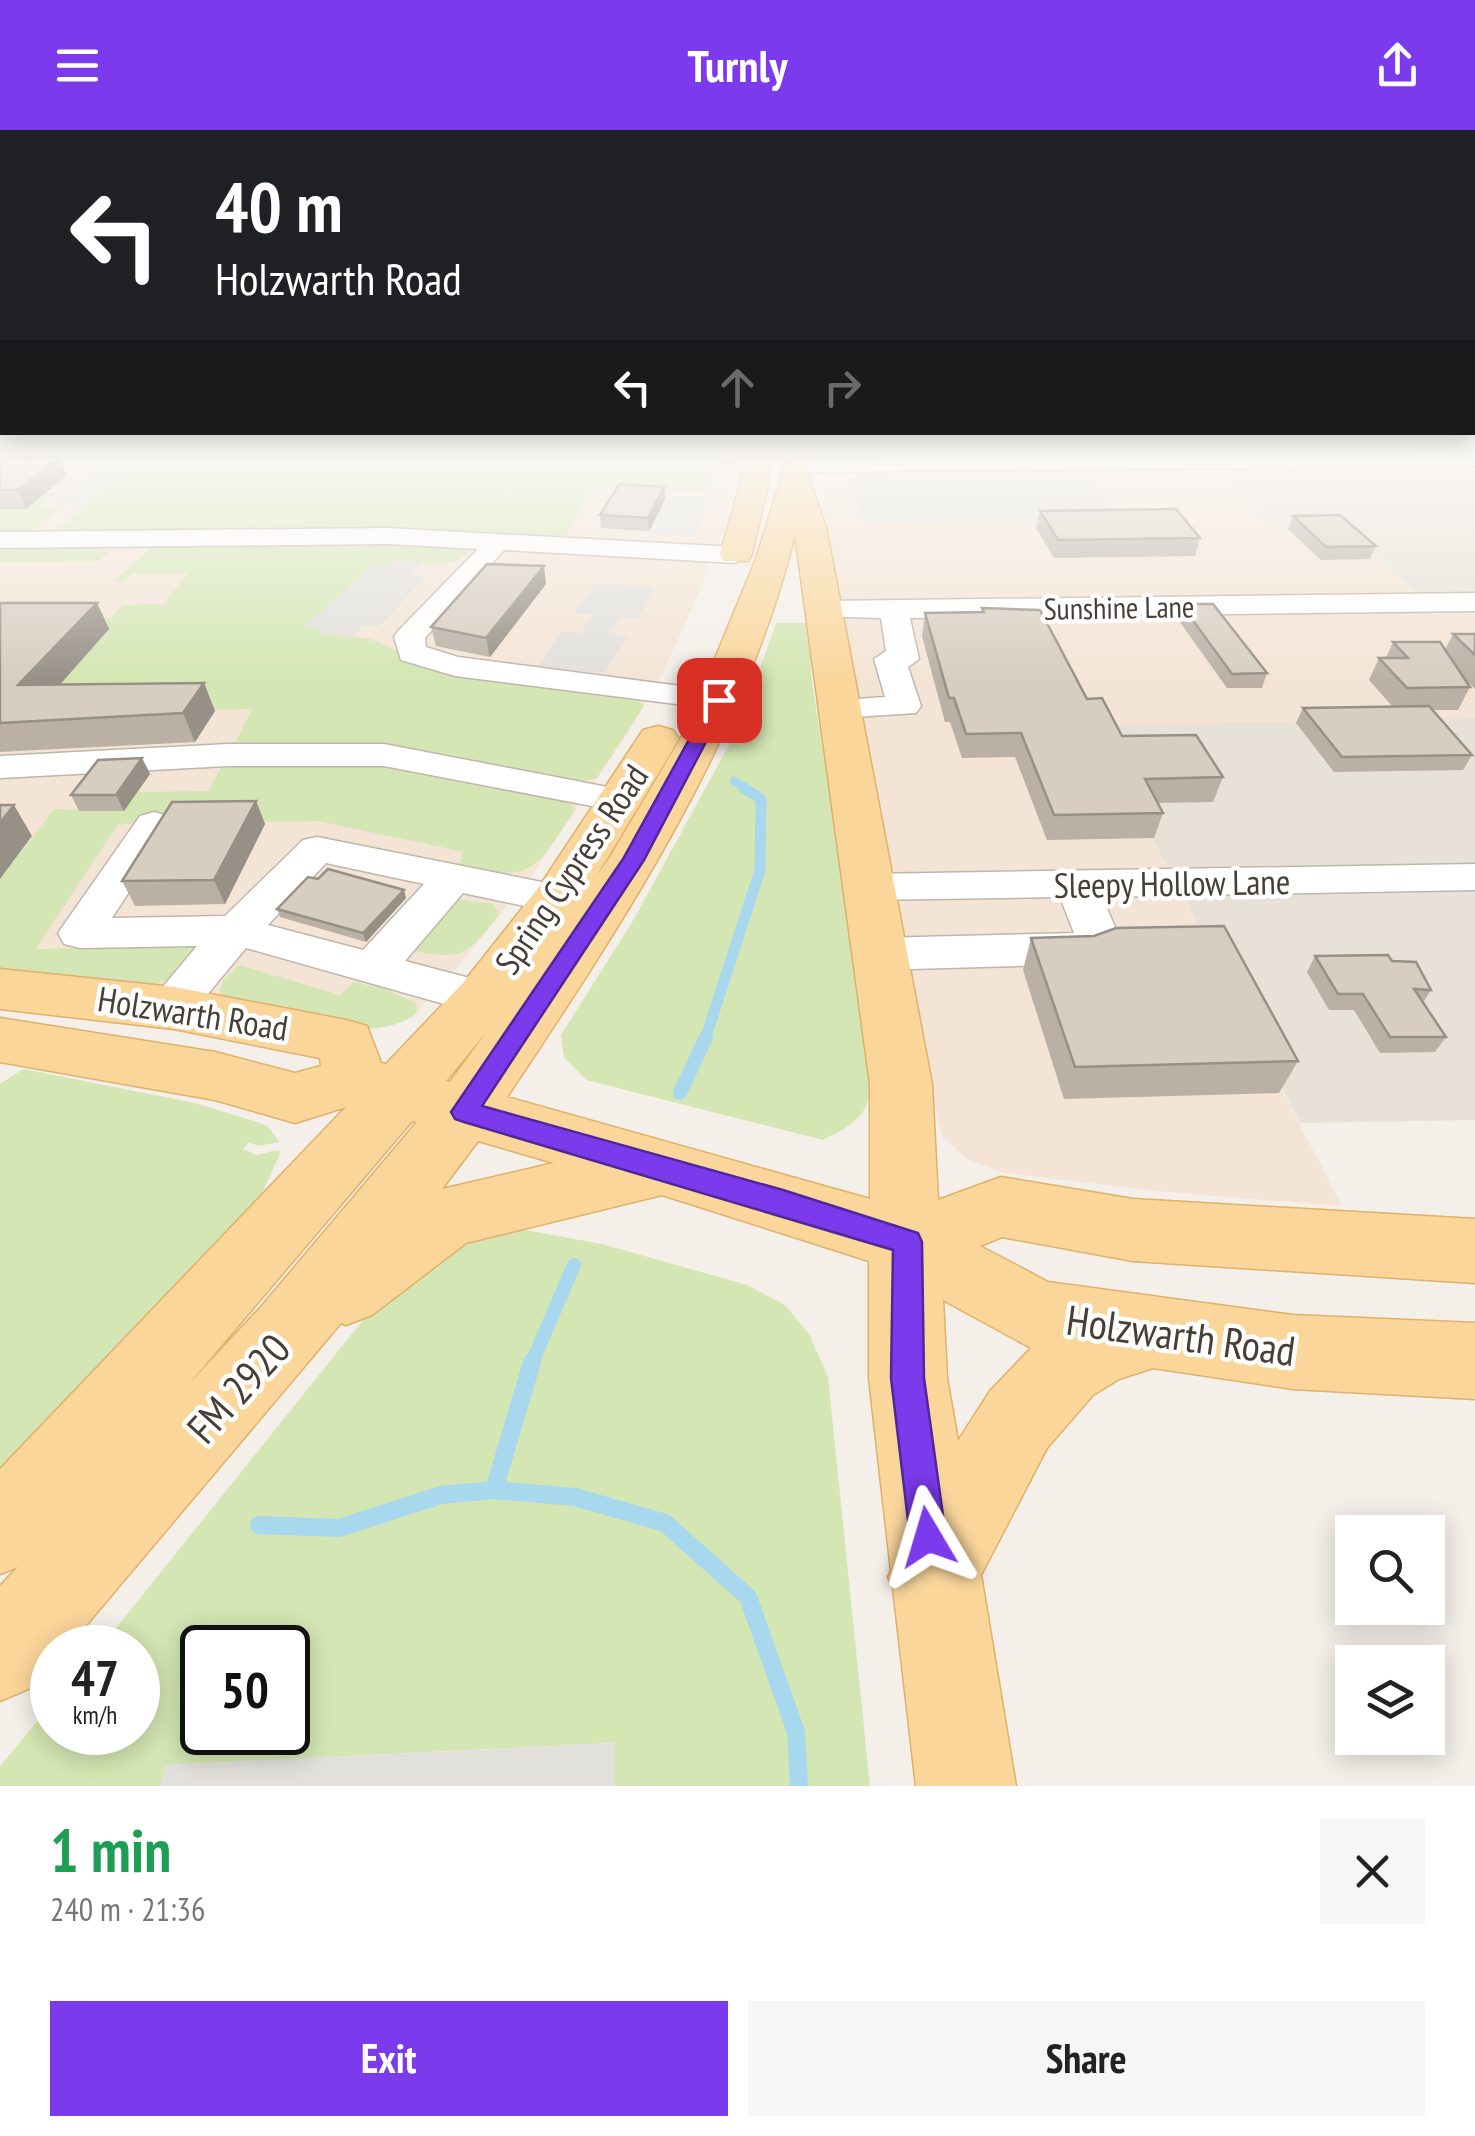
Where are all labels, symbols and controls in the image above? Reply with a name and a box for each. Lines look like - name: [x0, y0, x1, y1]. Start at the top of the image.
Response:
- text: Turnly: [688, 36, 787, 94]
- icon: menu: [50, 38, 105, 93]
- icon: share: [1370, 38, 1425, 93]
- text: 40 m: [215, 161, 343, 251]
- icon: left: [50, 170, 180, 300]
- text: Holzwarth Road: [215, 249, 462, 307]
- icon: left: [605, 360, 660, 415]
- icon: ahead: [710, 360, 765, 415]
- icon: right: [815, 360, 870, 415]
- street label: Sunshine Lane: [1043, 586, 1195, 628]
- pin: [677, 658, 762, 743]
- icon: arrive: [692, 673, 747, 728]
- street label: Spring Cypress Road: [484, 755, 658, 983]
- street label: Sleepy Hollow Lane: [1053, 858, 1291, 908]
- street label: Holzwarth Road: [95, 975, 291, 1051]
- street label: Holzwarth Road: [1063, 1292, 1299, 1378]
- street label: FM 2920: [175, 1322, 301, 1454]
- position arrow: [876, 1485, 980, 1589]
- map controls: [1335, 1515, 1445, 1755]
- button: search: [1335, 1515, 1445, 1625]
- speed limit sign: 50: [180, 1625, 310, 1755]
- text: 47: [71, 1645, 119, 1710]
- button: layers: [1335, 1645, 1445, 1755]
- text: km/h: [73, 1699, 117, 1731]
- text: 1 min: [50, 1811, 171, 1889]
- button: close: [1320, 1819, 1425, 1924]
- text: 240 m · 21:36: [50, 1888, 205, 1930]
- button: Exit: [50, 2001, 728, 2116]
- button: Share: [748, 2001, 1425, 2116]

